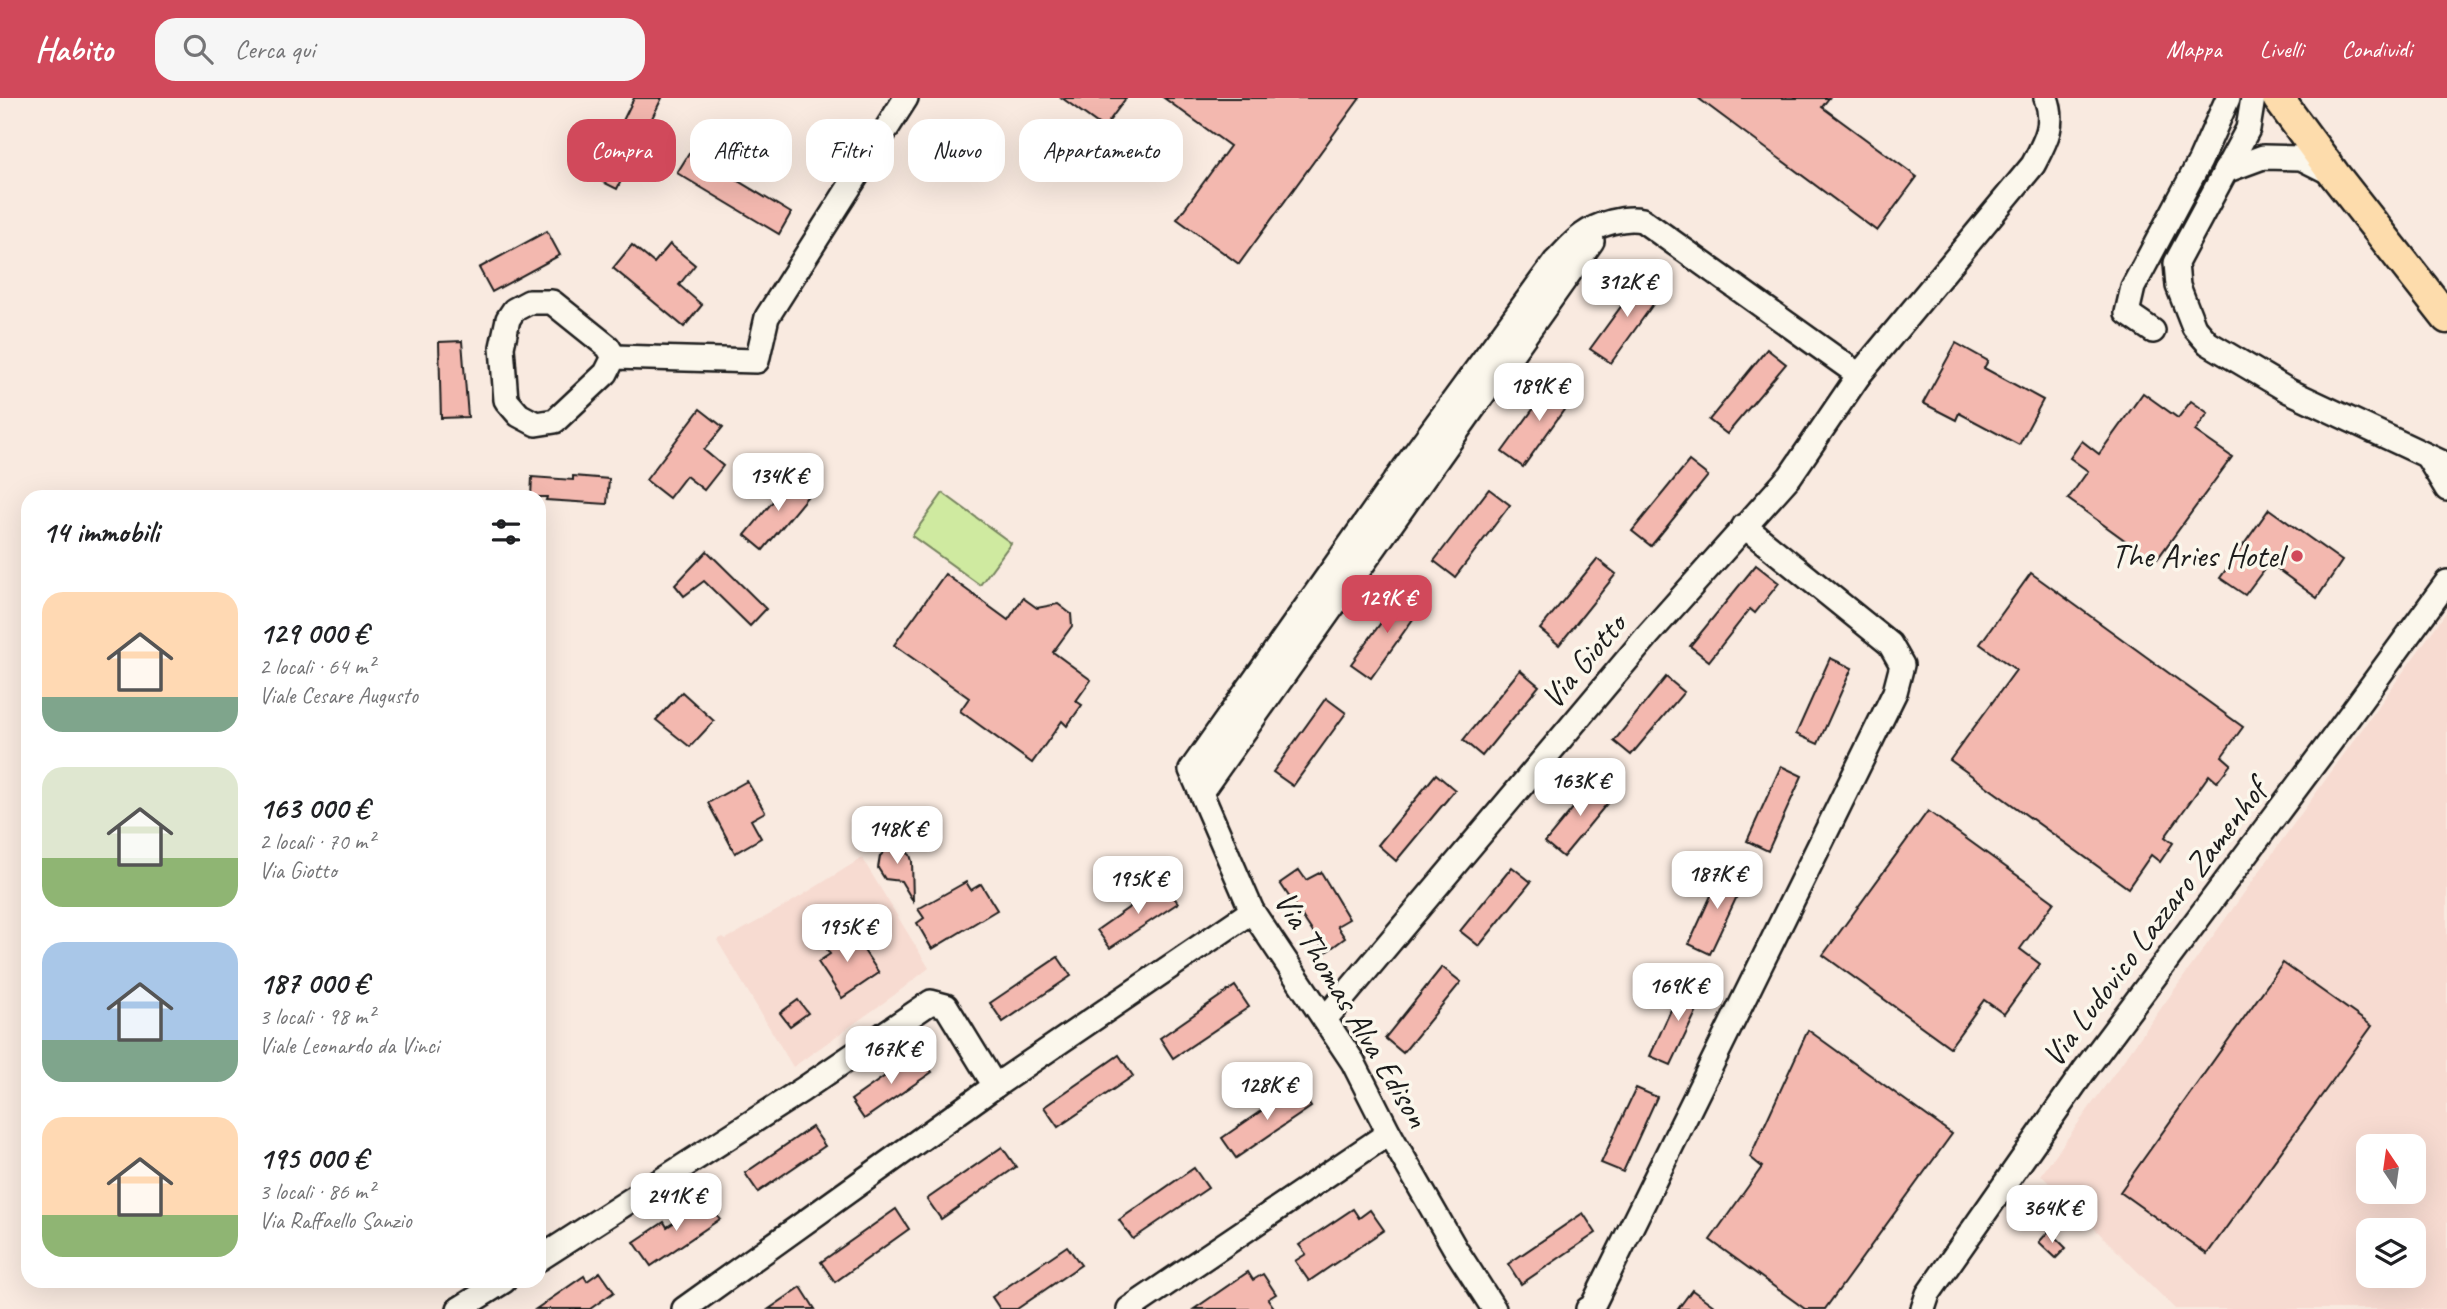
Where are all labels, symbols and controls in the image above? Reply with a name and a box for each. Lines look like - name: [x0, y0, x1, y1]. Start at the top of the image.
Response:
- search box: [155, 18, 645, 81]
- text: Habito: [35, 28, 113, 70]
- icon: search: [179, 30, 217, 68]
- text: Cerca qui: [235, 33, 315, 66]
- text: Mappa: [2166, 34, 2222, 64]
- text: Livelli: [2260, 34, 2303, 64]
- text: Condividi: [2341, 34, 2412, 64]
- chip: Compra: [567, 119, 676, 182]
- chip: Affitta: [690, 119, 792, 182]
- chip: Filtri: [806, 119, 894, 182]
- chip: Nuovo: [908, 119, 1005, 182]
- chip: Appartamento: [1019, 119, 1183, 182]
- pin: 312K €: [1570, 260, 1684, 319]
- text: 312K €: [1598, 267, 1656, 296]
- pin: 189K €: [1482, 364, 1596, 423]
- text: 189K €: [1510, 371, 1568, 400]
- pin: 134K €: [721, 454, 835, 513]
- text: 134K €: [749, 461, 807, 490]
- text: 14 immobili: [42, 513, 159, 551]
- icon: filters: [487, 513, 525, 551]
- place label: The Aries Hotel: [2111, 535, 2288, 577]
- marker: The Aries Hotel: [2289, 548, 2305, 564]
- pin: 129K €: [1330, 575, 1444, 635]
- text: 129K €: [1358, 583, 1416, 612]
- street label: Via Giotto: [1531, 602, 1637, 717]
- text: 129 000 €: [259, 614, 368, 652]
- icon: home: [98, 620, 182, 704]
- text: 2 locali · 64 m²: [259, 652, 374, 681]
- text: Viale Cesare Augusto: [259, 681, 418, 710]
- pin: 163K €: [1523, 758, 1637, 818]
- text: 163K €: [1550, 766, 1610, 795]
- street label: Via Ludovico Lazzaro Zamenhof: [2032, 766, 2280, 1075]
- text: 163 000 €: [259, 789, 369, 827]
- icon: home: [98, 795, 182, 879]
- pin: 148K €: [840, 806, 954, 866]
- text: 148K €: [868, 814, 926, 843]
- text: 2 locali · 70 m²: [259, 827, 374, 856]
- pin: 187K €: [1660, 852, 1774, 911]
- text: Via Giotto: [259, 856, 337, 885]
- pin: 195K €: [1081, 856, 1195, 916]
- text: 187K €: [1688, 859, 1746, 888]
- text: 195K €: [1109, 864, 1167, 893]
- street label: Via Thomas Alva Edison: [1265, 883, 1439, 1135]
- pin: 195K €: [790, 904, 904, 964]
- text: 195K €: [818, 912, 876, 941]
- text: 187 000 €: [259, 964, 368, 1002]
- pin: 169K €: [1621, 964, 1735, 1023]
- icon: home: [98, 970, 182, 1054]
- text: 169K €: [1649, 971, 1707, 1000]
- text: 3 locali · 98 m²: [259, 1002, 374, 1031]
- pin: 167K €: [834, 1026, 948, 1086]
- text: Viale Leonardo da Vinci: [259, 1031, 439, 1060]
- text: 167K €: [861, 1034, 921, 1063]
- pin: 128K €: [1210, 1062, 1324, 1122]
- text: 128K €: [1238, 1070, 1296, 1099]
- north arrow: [2356, 1134, 2426, 1204]
- map controls: [2356, 1134, 2426, 1288]
- text: 195 000 €: [259, 1139, 367, 1177]
- icon: home: [98, 1145, 182, 1229]
- pin: 241K €: [619, 1174, 733, 1233]
- text: 3 locali · 86 m²: [259, 1177, 374, 1206]
- text: 241K €: [647, 1181, 705, 1210]
- pin: 364K €: [1995, 1186, 2109, 1245]
- text: 364K €: [2022, 1193, 2082, 1222]
- text: Via Raffaello Sanzio: [259, 1206, 412, 1235]
- button: layers: [2356, 1218, 2426, 1288]

